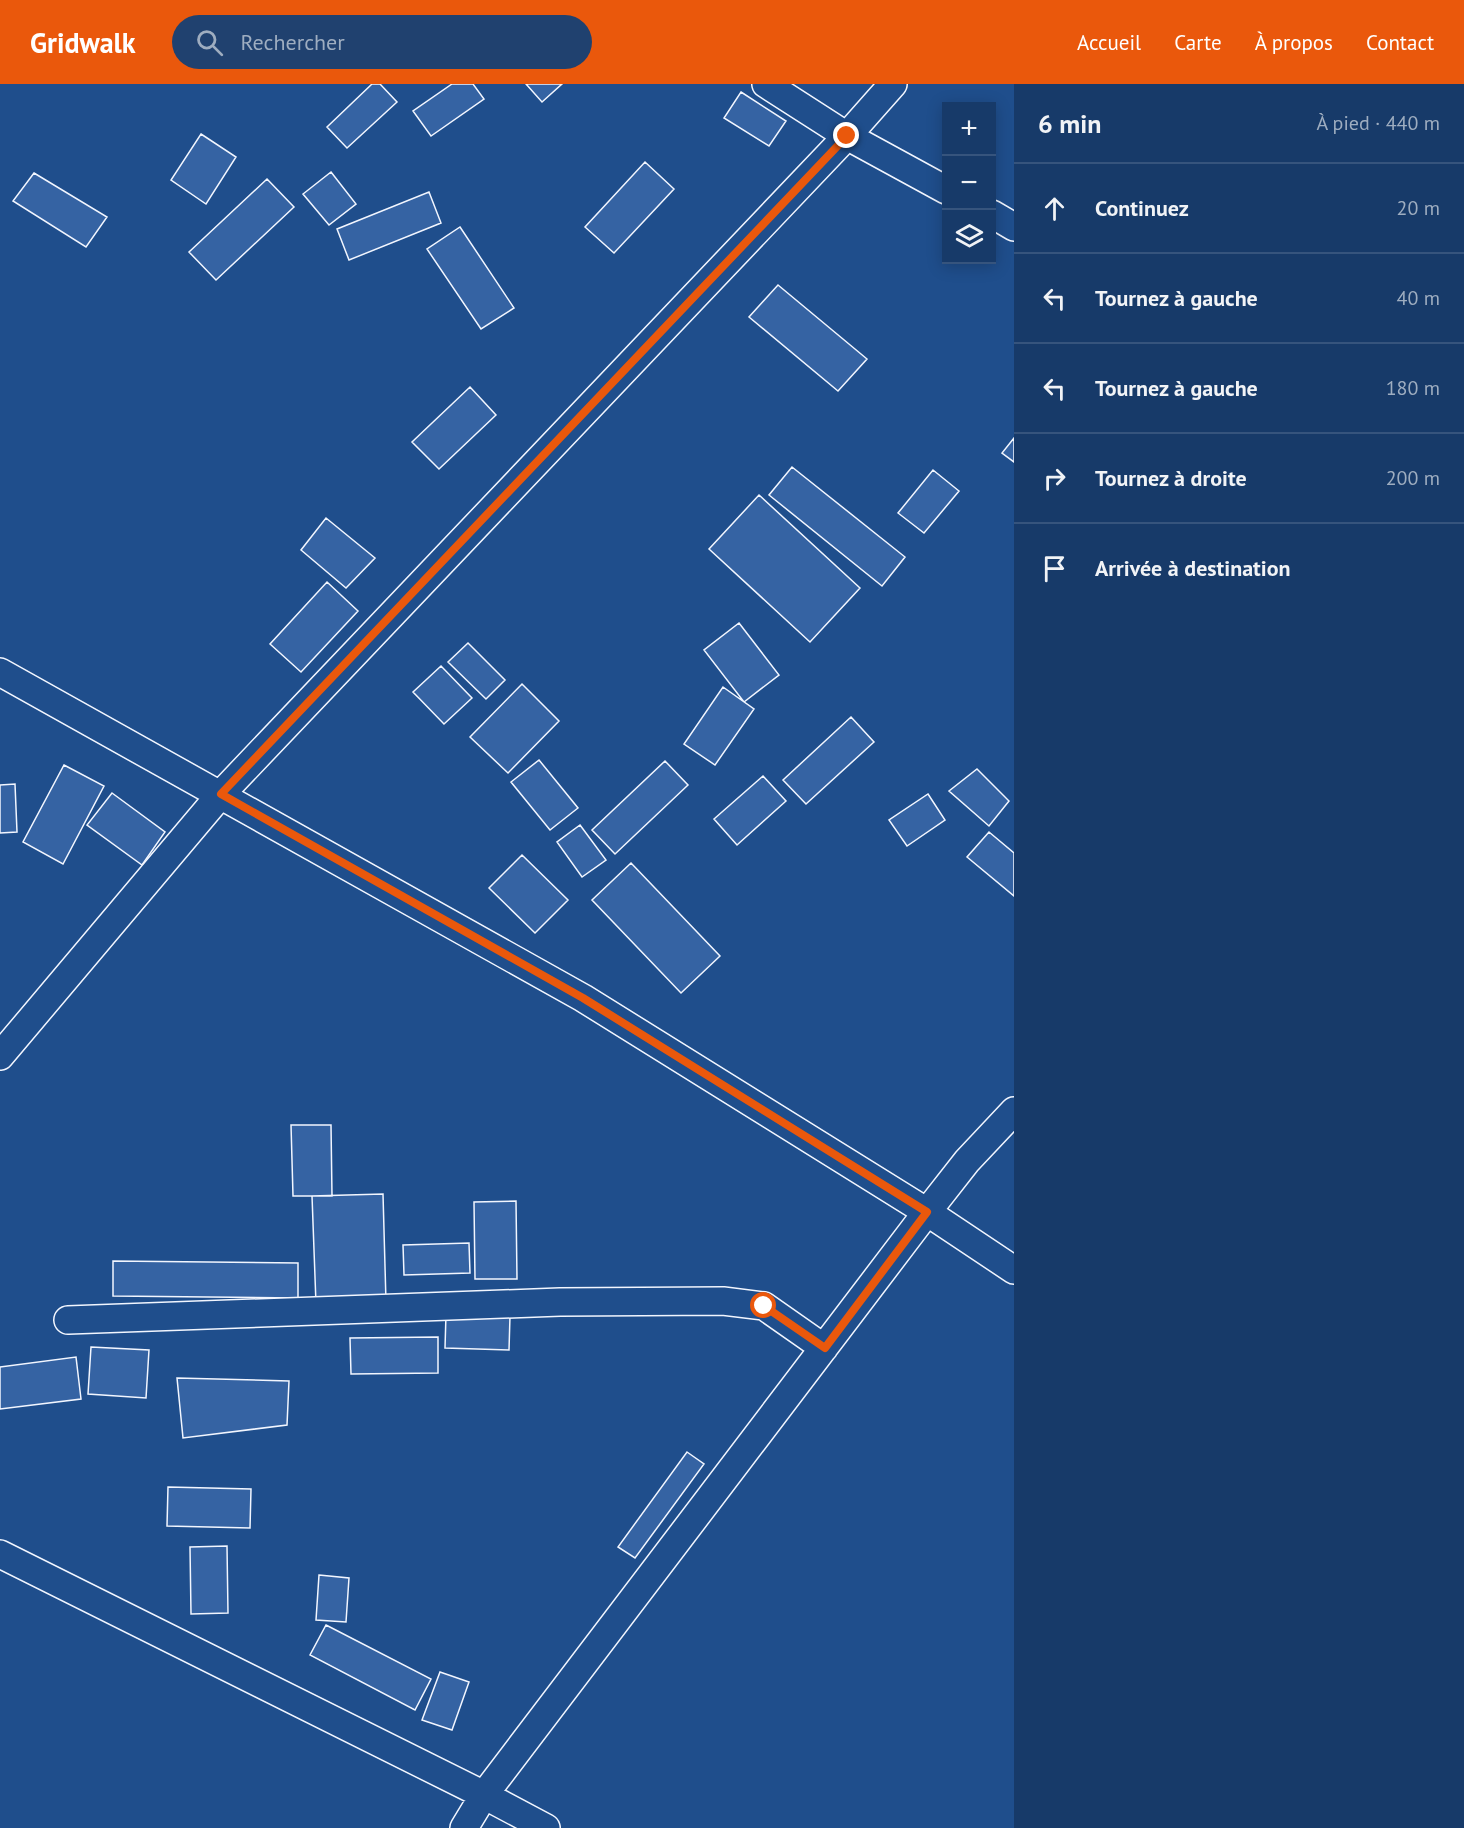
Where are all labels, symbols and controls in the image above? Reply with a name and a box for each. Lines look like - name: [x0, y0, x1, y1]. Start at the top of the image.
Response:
- search box: [172, 15, 592, 69]
- text: Gridwalk: [30, 24, 136, 61]
- icon: search: [193, 26, 226, 59]
- text: Rechercher: [241, 28, 345, 56]
- text: Accueil: [1077, 29, 1141, 56]
- text: Carte: [1174, 29, 1222, 56]
- text: À propos: [1255, 29, 1333, 56]
- text: Contact: [1366, 29, 1434, 56]
- map controls: [942, 102, 996, 264]
- button: +: [942, 102, 996, 156]
- text: 6 min: [1038, 107, 1101, 140]
- text: À pied · 440 m: [1316, 110, 1440, 136]
- route end: [833, 122, 859, 148]
- button: −: [942, 156, 996, 210]
- icon: ahead: [1038, 192, 1071, 225]
- text: Continuez: [1095, 194, 1189, 222]
- text: 20 m: [1397, 195, 1440, 221]
- button: layers: [942, 210, 996, 264]
- icon: left: [1038, 282, 1071, 315]
- text: Tournez à gauche: [1095, 284, 1258, 312]
- text: 40 m: [1397, 285, 1440, 311]
- icon: left: [1038, 372, 1071, 405]
- text: Tournez à gauche: [1095, 374, 1258, 402]
- text: 180 m: [1386, 375, 1440, 401]
- icon: right: [1038, 462, 1071, 495]
- text: Tournez à droite: [1095, 464, 1247, 492]
- text: 200 m: [1386, 465, 1440, 491]
- icon: arrive: [1038, 552, 1071, 585]
- text: Arrivée à destination: [1095, 554, 1291, 582]
- route start: [750, 1292, 776, 1318]

